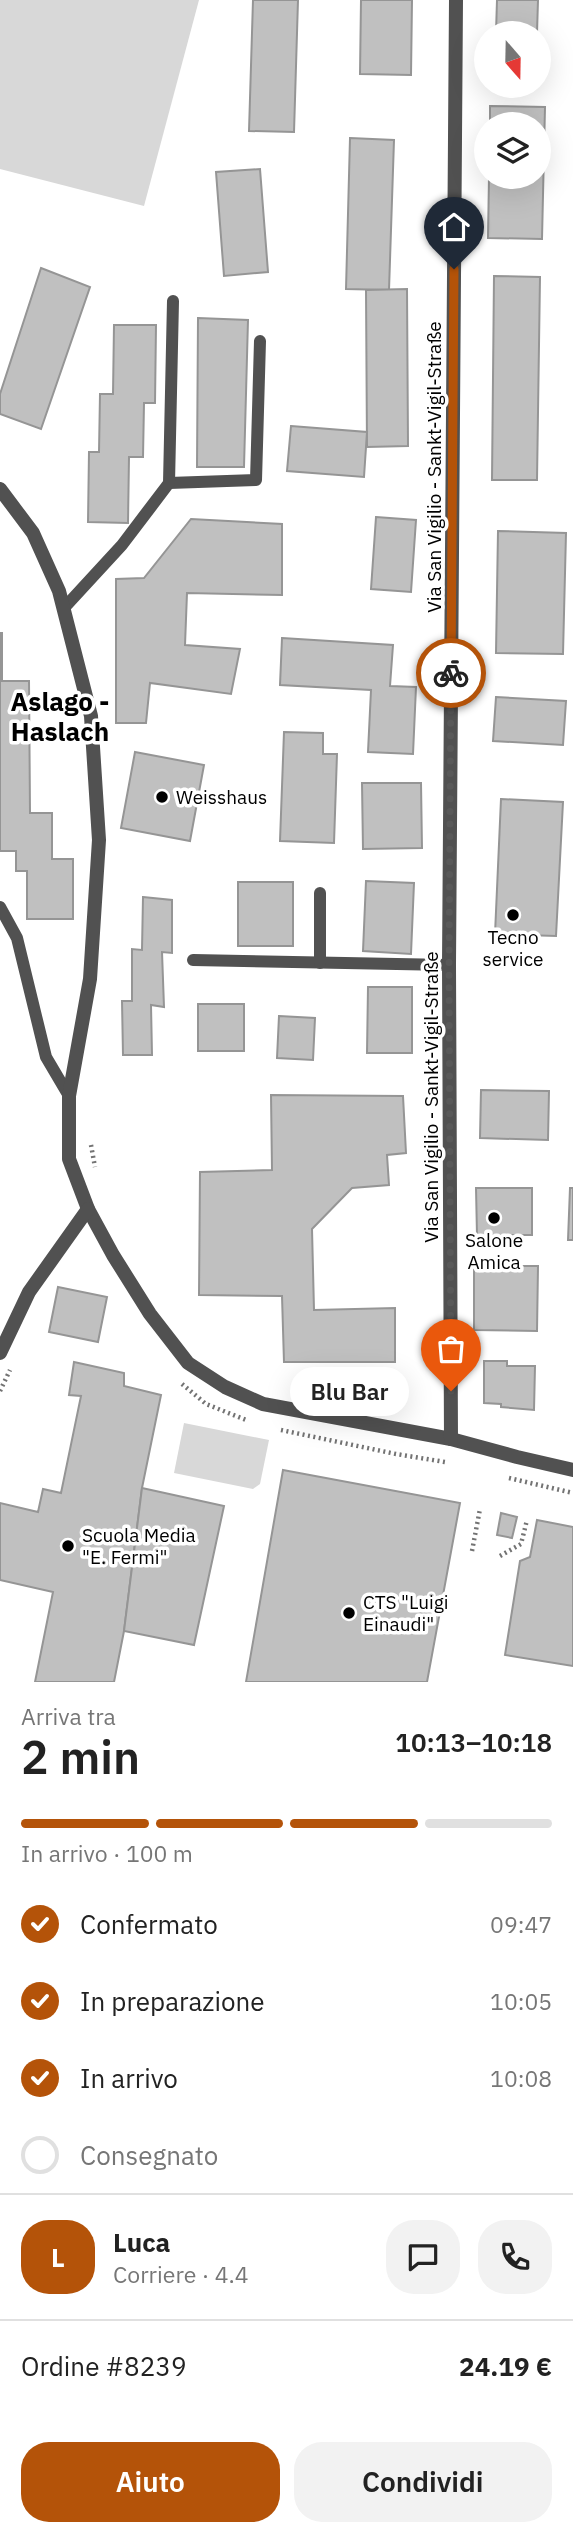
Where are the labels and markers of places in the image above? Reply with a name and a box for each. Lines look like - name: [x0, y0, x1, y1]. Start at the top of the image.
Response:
- pin: [424, 197, 484, 269]
- place label: Weisshaus: [176, 785, 267, 809]
- marker: Weisshaus: [154, 789, 170, 805]
- marker: Tecno service: [505, 907, 521, 923]
- place label: Tecno service: [483, 925, 543, 971]
- marker: Salone Amica: [486, 1210, 502, 1226]
- place label: Salone Amica: [465, 1228, 523, 1274]
- pin: [421, 1319, 481, 1391]
- callout: Blu Bar: [290, 1366, 409, 1416]
- place label: Scuola Media "E. Fermi": [82, 1523, 196, 1569]
- marker: Scuola Media "E. Fermi": [60, 1538, 76, 1554]
- place label: CTS "Luigi Einaudi": [363, 1590, 449, 1636]
- marker: CTS "Luigi Einaudi": [341, 1605, 357, 1621]

